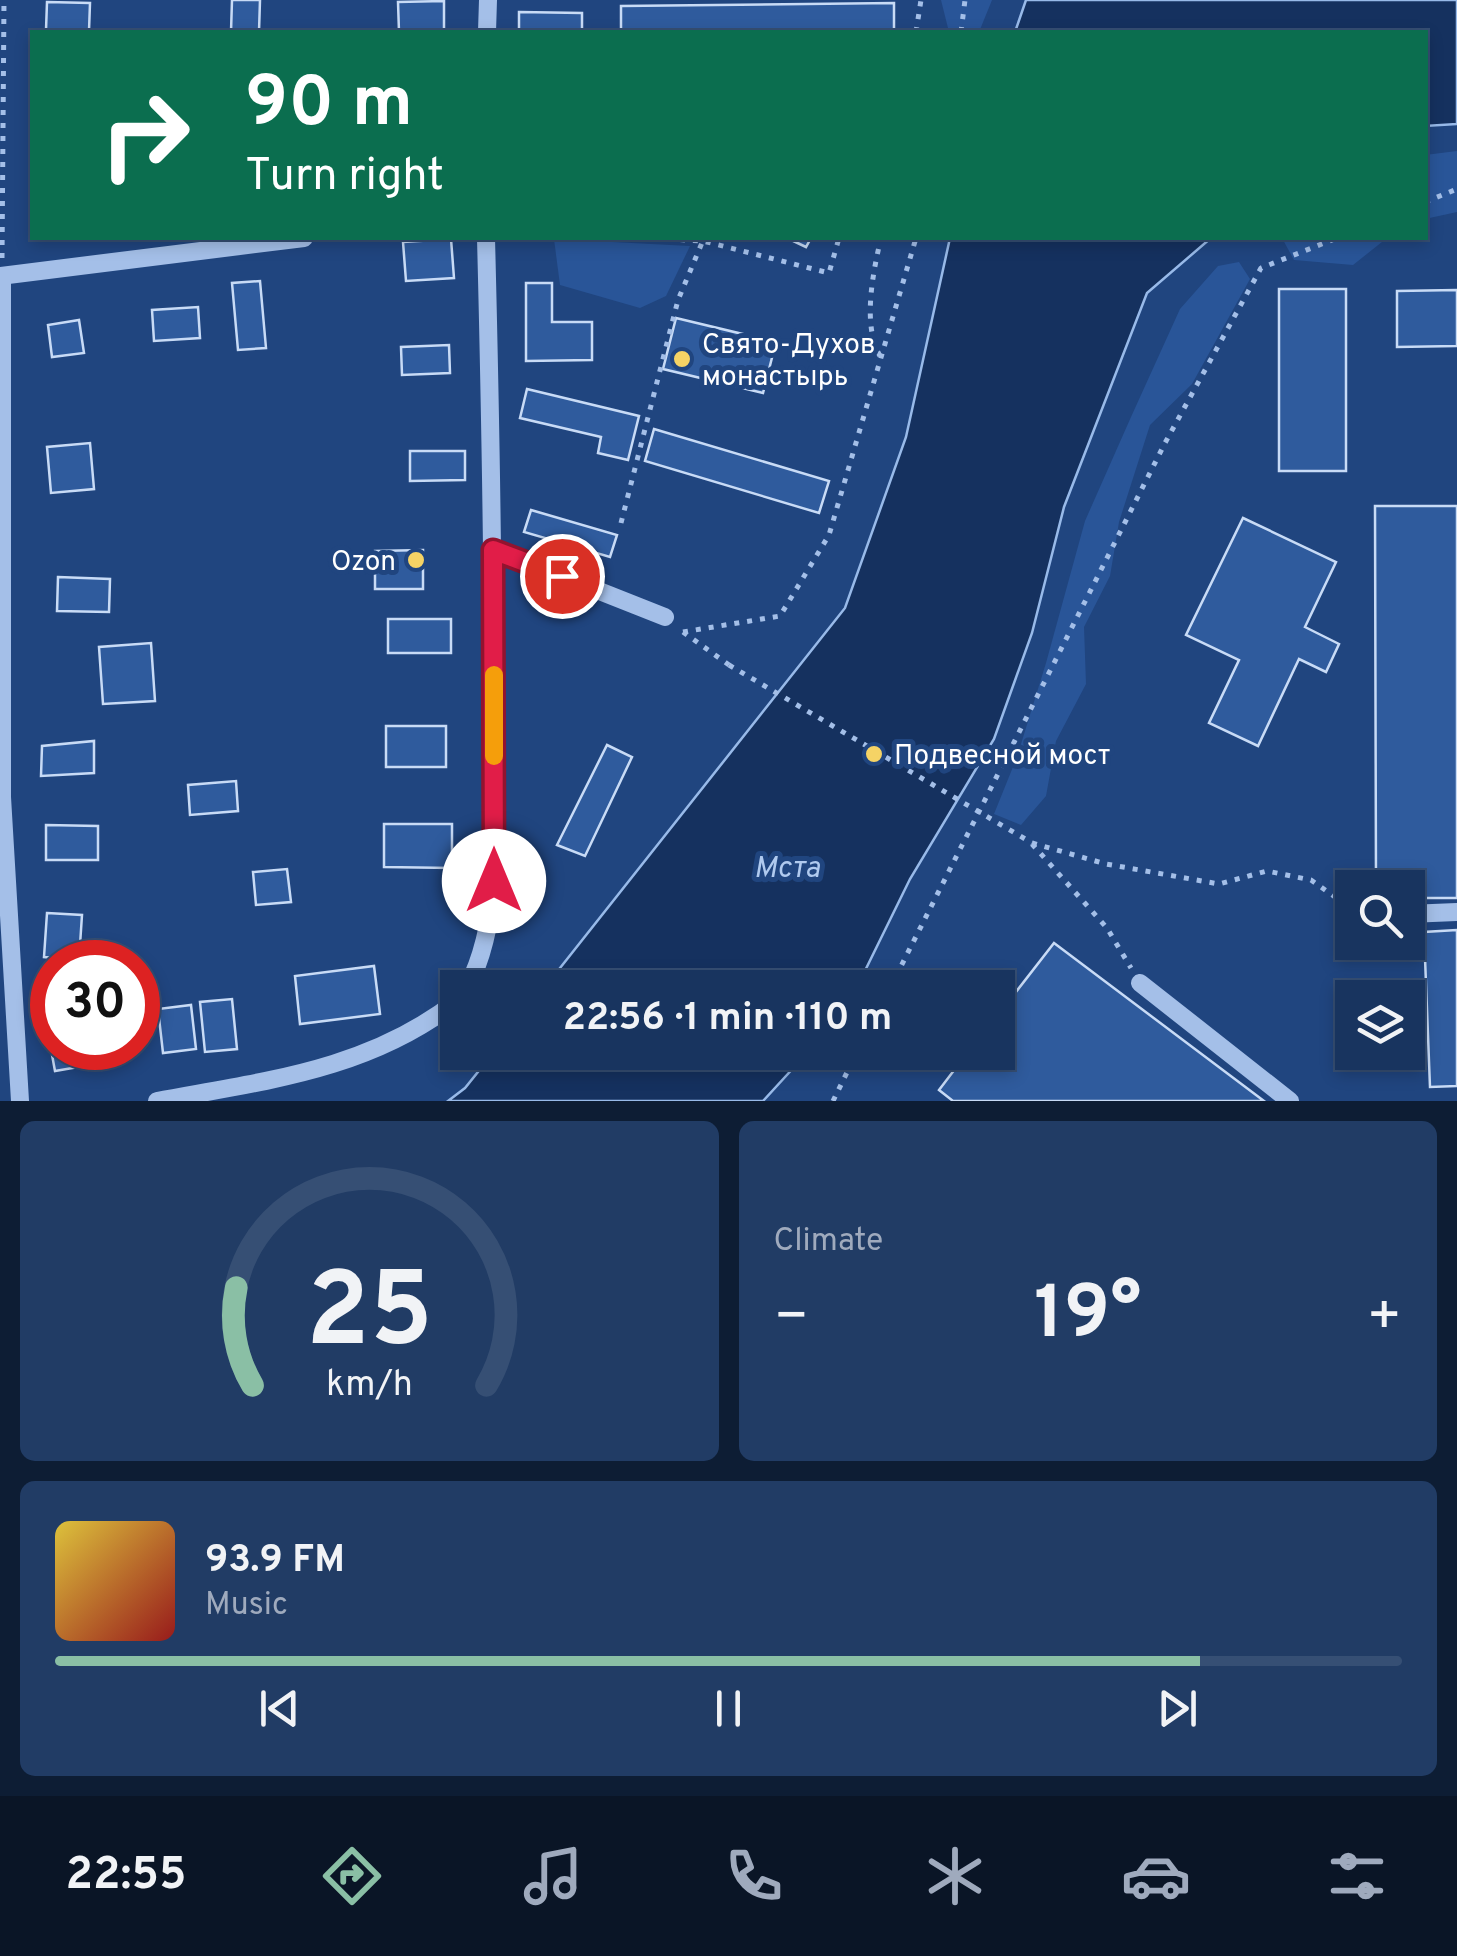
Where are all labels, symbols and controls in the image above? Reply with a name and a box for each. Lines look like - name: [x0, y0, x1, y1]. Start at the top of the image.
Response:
- text: 90 m: [245, 62, 413, 151]
- icon: right: [80, 70, 210, 200]
- text: Turn right: [245, 149, 444, 206]
- place label: Свято-Духов монастырь: [702, 328, 876, 396]
- marker: Свято-Духов монастырь: [671, 348, 693, 370]
- pin: [520, 534, 605, 619]
- place label: Ozon: [331, 545, 396, 581]
- marker: Ozon: [405, 549, 427, 571]
- icon: arrive: [535, 549, 590, 604]
- place label: Подвесной мост: [894, 739, 1110, 775]
- marker: Подвесной мост: [863, 743, 885, 765]
- position arrow: [442, 829, 546, 933]
- water label: Мста: [754, 851, 821, 888]
- map controls: [1335, 870, 1425, 1070]
- button: search: [1335, 870, 1425, 960]
- speed limit sign: 30: [30, 940, 160, 1070]
- button: layers: [1335, 980, 1425, 1070]
- text: 22:56 · 1 min · 110 m: [563, 995, 892, 1044]
- text: Climate: [774, 1222, 883, 1262]
- text: 25: [306, 1251, 433, 1383]
- text: 19°: [1034, 1270, 1141, 1365]
- text: −: [774, 1284, 809, 1354]
- text: +: [1367, 1284, 1402, 1354]
- text: km/h: [326, 1363, 413, 1409]
- text: 93.9 FM: [205, 1537, 345, 1586]
- text: Music: [205, 1586, 288, 1626]
- icon: previous: [252, 1681, 307, 1736]
- icon: pause: [701, 1681, 756, 1736]
- icon: next: [1150, 1681, 1205, 1736]
- icon: directions: [317, 1841, 387, 1911]
- icon: music: [518, 1841, 588, 1911]
- icon: phone: [719, 1841, 789, 1911]
- icon: climate: [920, 1841, 990, 1911]
- icon: car: [1121, 1841, 1191, 1911]
- icon: filters: [1322, 1841, 1392, 1911]
- text: 22:55: [65, 1848, 186, 1905]

